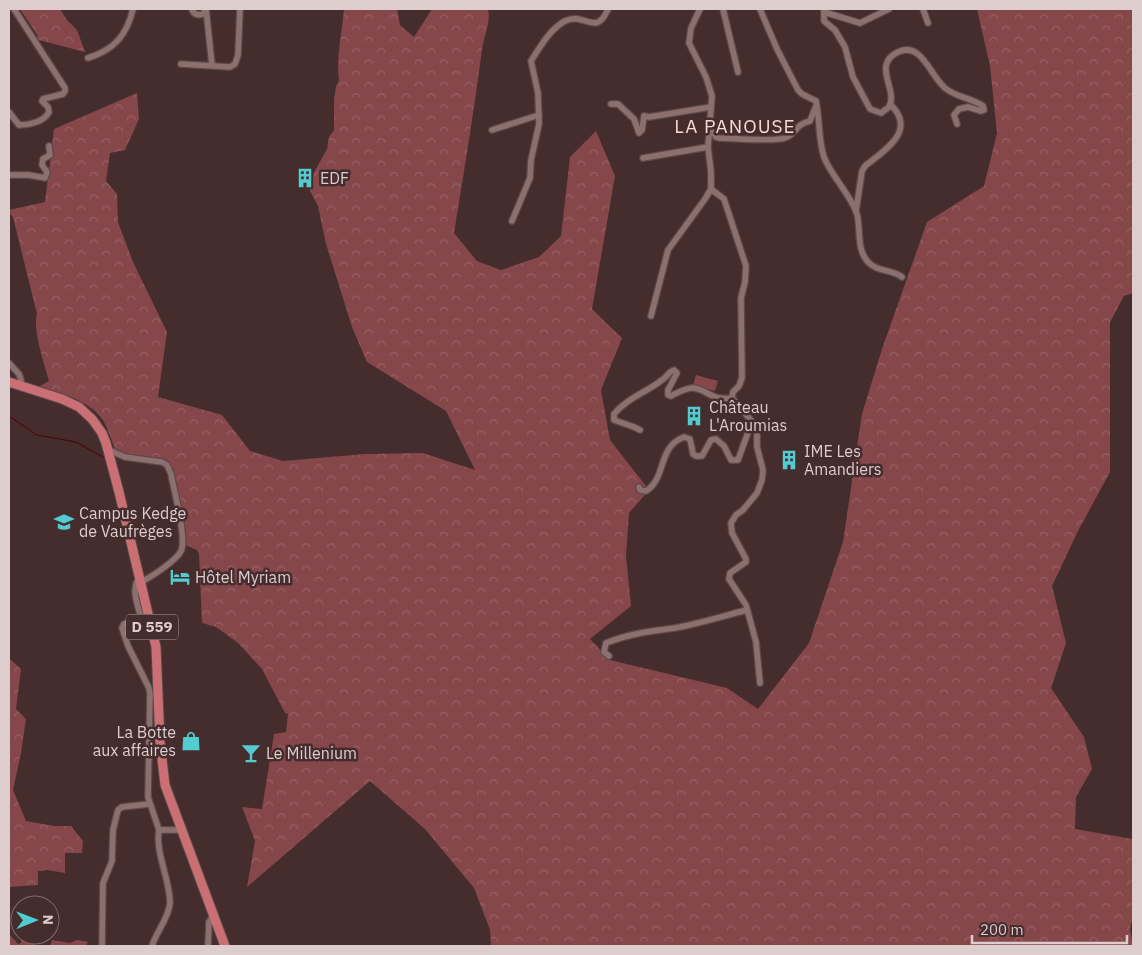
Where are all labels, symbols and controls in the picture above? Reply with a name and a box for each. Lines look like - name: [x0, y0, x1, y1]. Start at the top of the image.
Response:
- district label: LA PANOUSE: [674, 114, 796, 138]
- building icon: EDF: [294, 167, 316, 189]
- place label: EDF: [320, 168, 349, 188]
- place label: Château L'Aroumias: [709, 397, 787, 435]
- building icon: Château L'Aroumias: [683, 405, 705, 427]
- place label: IME Les Amandiers: [804, 441, 882, 479]
- building icon: IME Les Amandiers: [778, 449, 800, 471]
- place label: Campus Kedge de Vaufrèges: [79, 503, 187, 541]
- school or university icon: Campus Kedge de Vaufrèges: [53, 511, 75, 533]
- hotel icon: Hôtel Myriam: [169, 566, 191, 588]
- place label: Hôtel Myriam: [195, 567, 291, 587]
- road number: D 559: [126, 614, 178, 640]
- place label: La Botte aux affaires: [93, 722, 176, 760]
- shop icon: La Botte aux affaires: [180, 730, 202, 752]
- bar icon: Le Millenium: [240, 742, 262, 764]
- place label: Le Millenium: [266, 743, 357, 763]
- north arrow: [10, 895, 60, 945]
- scale bar: [972, 912, 1127, 944]
- text: N: [39, 915, 57, 925]
- text: 200 m: [980, 920, 1024, 939]

